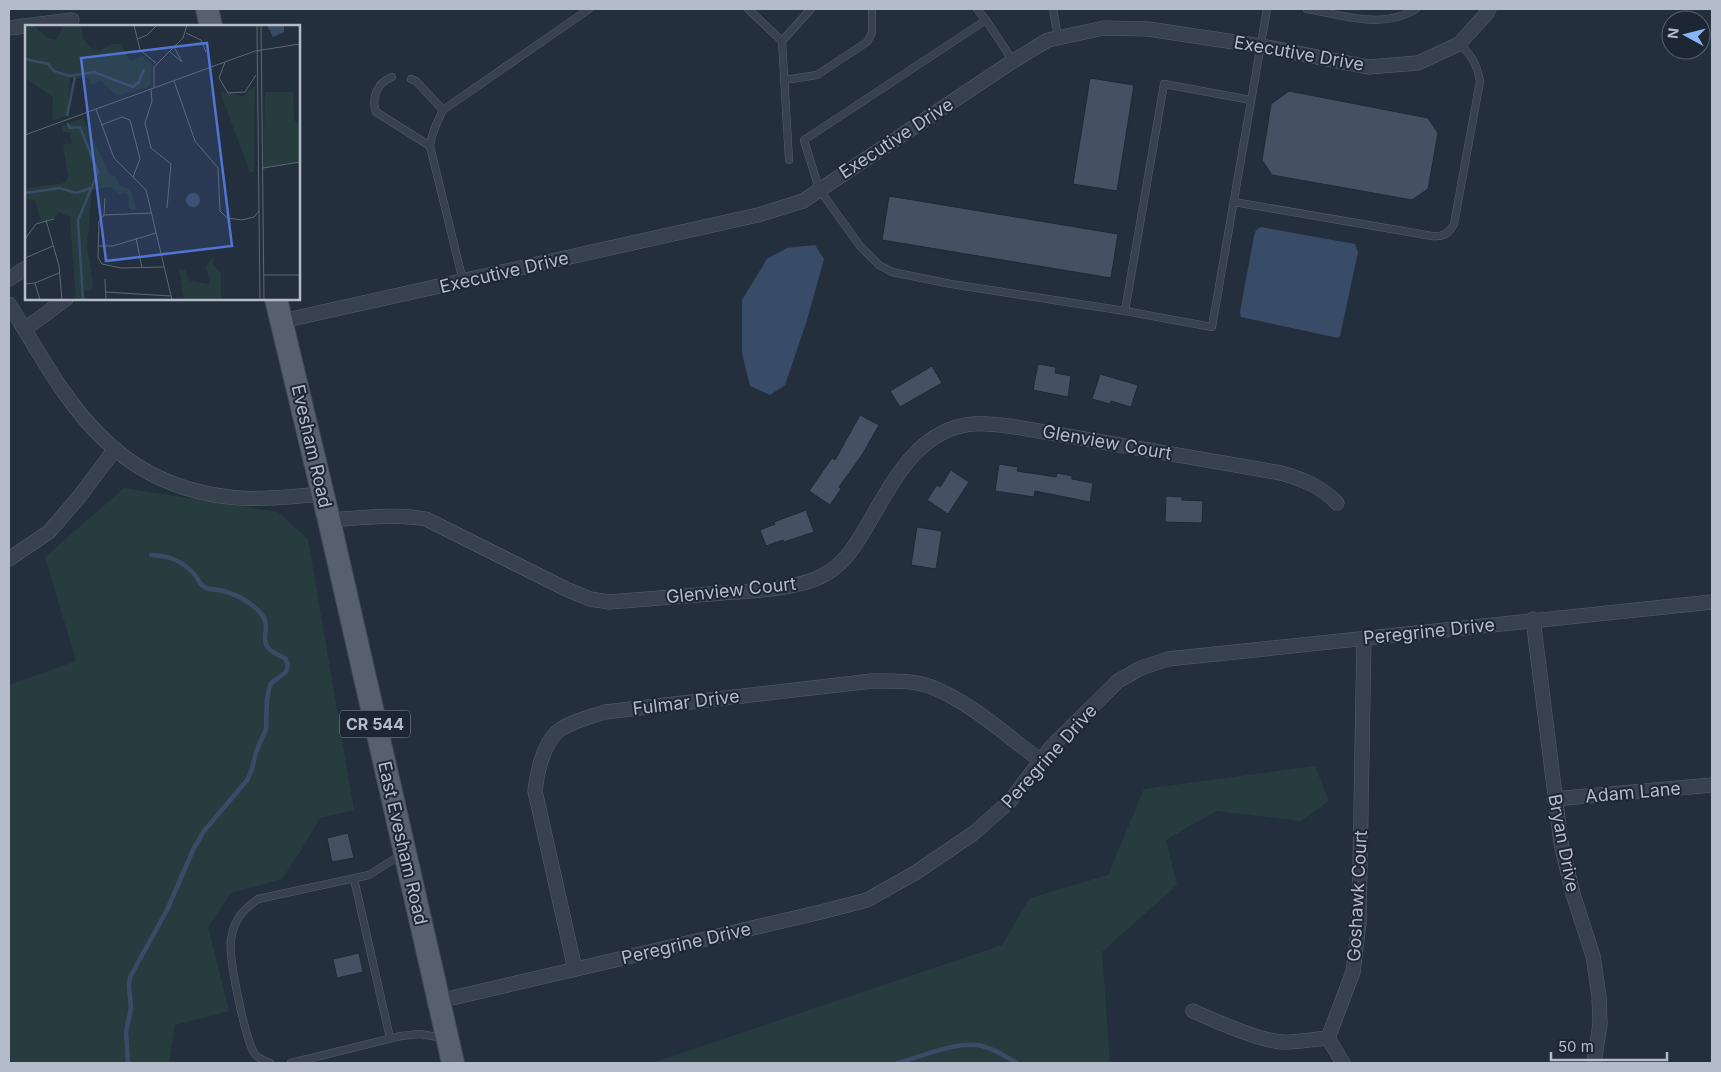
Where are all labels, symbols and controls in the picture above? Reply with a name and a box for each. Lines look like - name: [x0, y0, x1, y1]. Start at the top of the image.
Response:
- north arrow: [1661, 10, 1711, 60]
- inset map: [25, 25, 300, 300]
- text: N: [1664, 27, 1682, 40]
- street label: Executive Drive: [1232, 31, 1366, 75]
- street label: Executive Drive: [835, 93, 957, 183]
- street label: Executive Drive: [437, 247, 571, 297]
- street label: Evesham Road: [288, 382, 336, 510]
- street label: Glenview Court: [1041, 420, 1173, 464]
- street label: Glenview Court: [665, 573, 797, 607]
- street label: Peregrine Drive: [1362, 614, 1496, 648]
- street label: Fulmar Drive: [631, 685, 741, 719]
- street label: Peregrine Drive: [997, 700, 1101, 812]
- road number: CR 544: [340, 711, 410, 738]
- street label: East Evesham Road: [374, 759, 432, 927]
- street label: Adam Lane: [1584, 777, 1682, 807]
- street label: Bryan Drive: [1544, 792, 1584, 894]
- street label: Goshawk Court: [1343, 830, 1371, 962]
- street label: Peregrine Drive: [619, 918, 753, 968]
- scale bar: [1551, 1030, 1667, 1062]
- text: 50 m: [1558, 1037, 1594, 1056]

